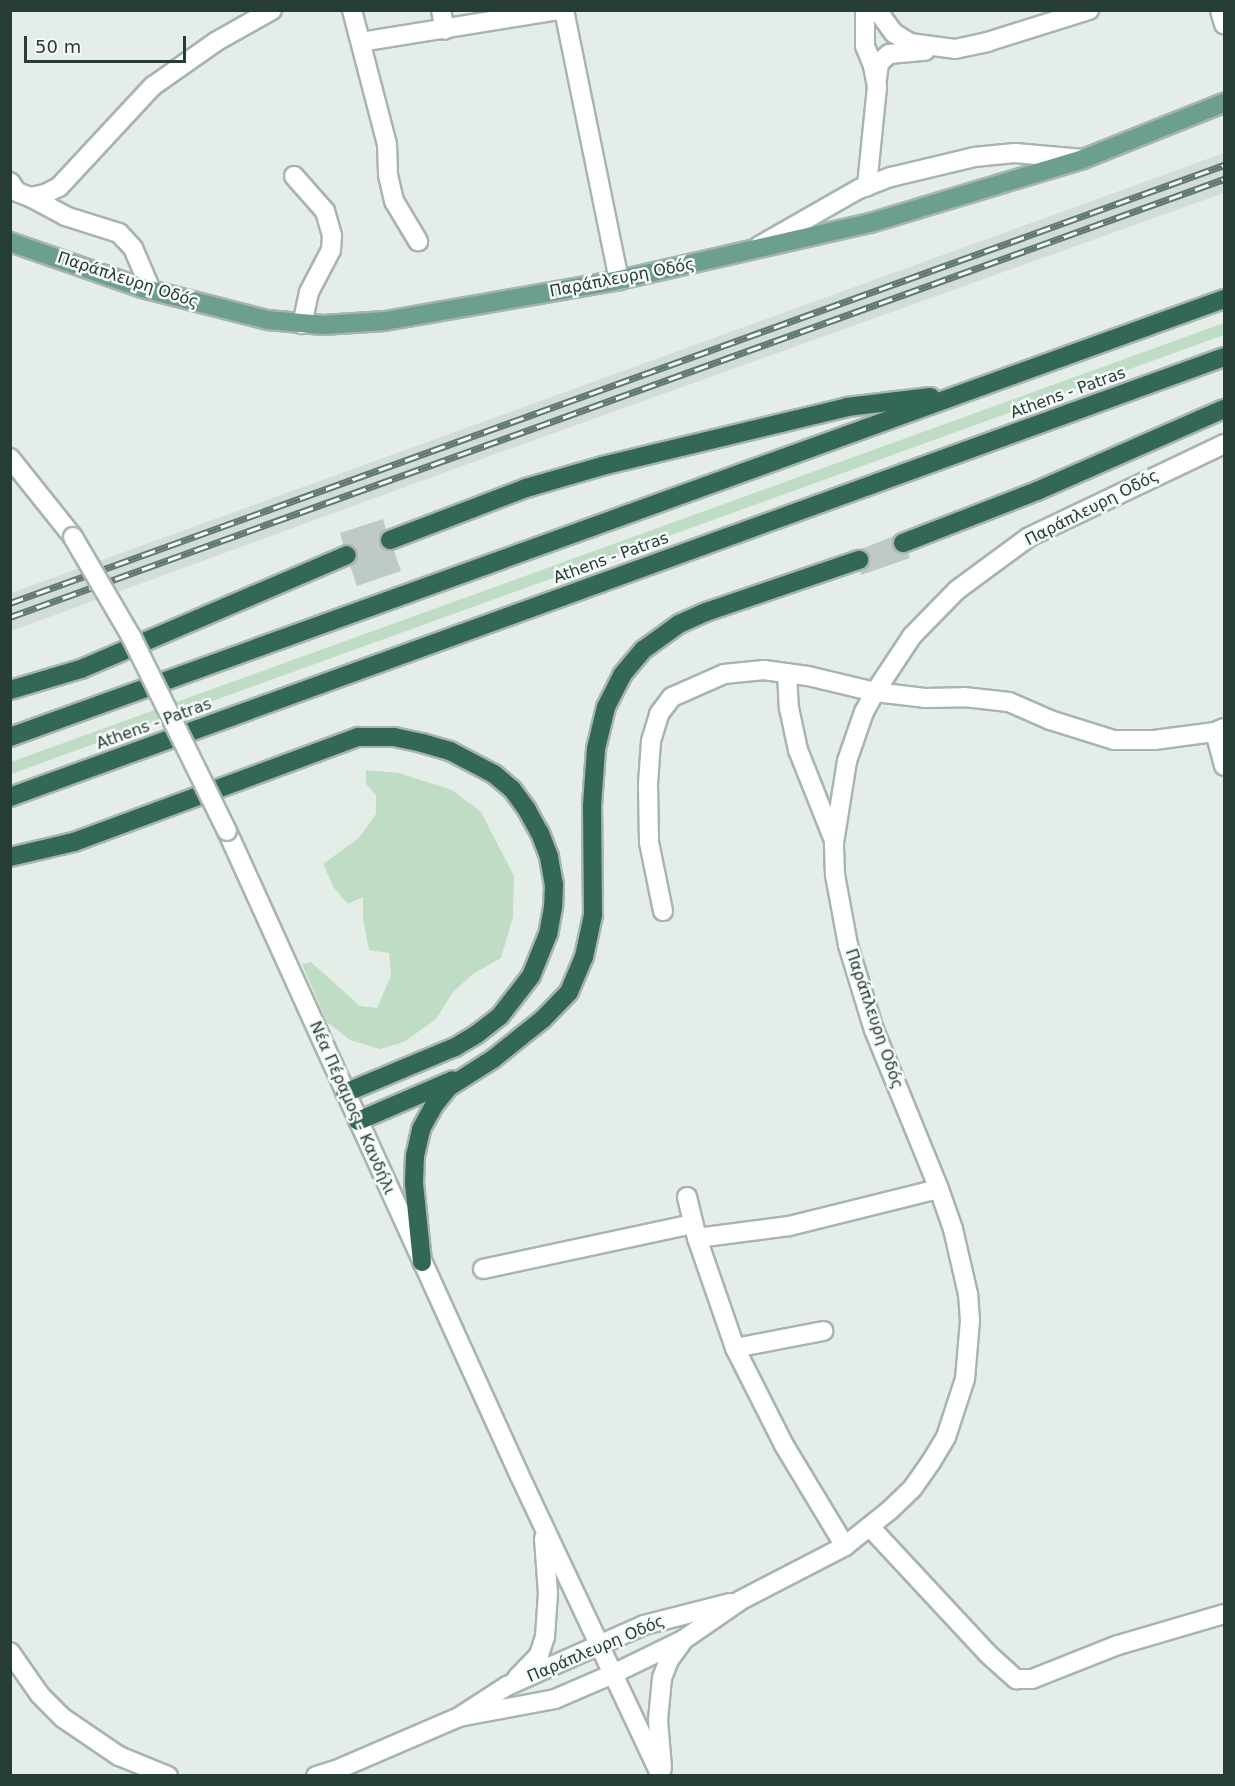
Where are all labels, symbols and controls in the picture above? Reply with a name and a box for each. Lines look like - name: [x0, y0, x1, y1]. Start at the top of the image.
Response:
- scale bar: [27, 24, 189, 62]
- text: 50 m: [35, 36, 81, 57]
- street label: Παράπλευρη Οδός: [55, 248, 201, 312]
- street label: Παράπλευρη Οδός: [548, 255, 696, 301]
- street label: Athens - Patras: [1008, 363, 1128, 423]
- street label: Παράπλευρη Οδός: [1022, 466, 1162, 550]
- street label: Athens - Patras: [551, 528, 671, 588]
- street label: Athens - Patras: [94, 694, 214, 754]
- street label: Παράπλευρη Οδός: [841, 946, 907, 1092]
- street label: Νέα Πέραμος - Κανδήλι: [305, 1018, 399, 1198]
- street label: Παράπλευρη Οδός: [524, 1611, 668, 1687]

